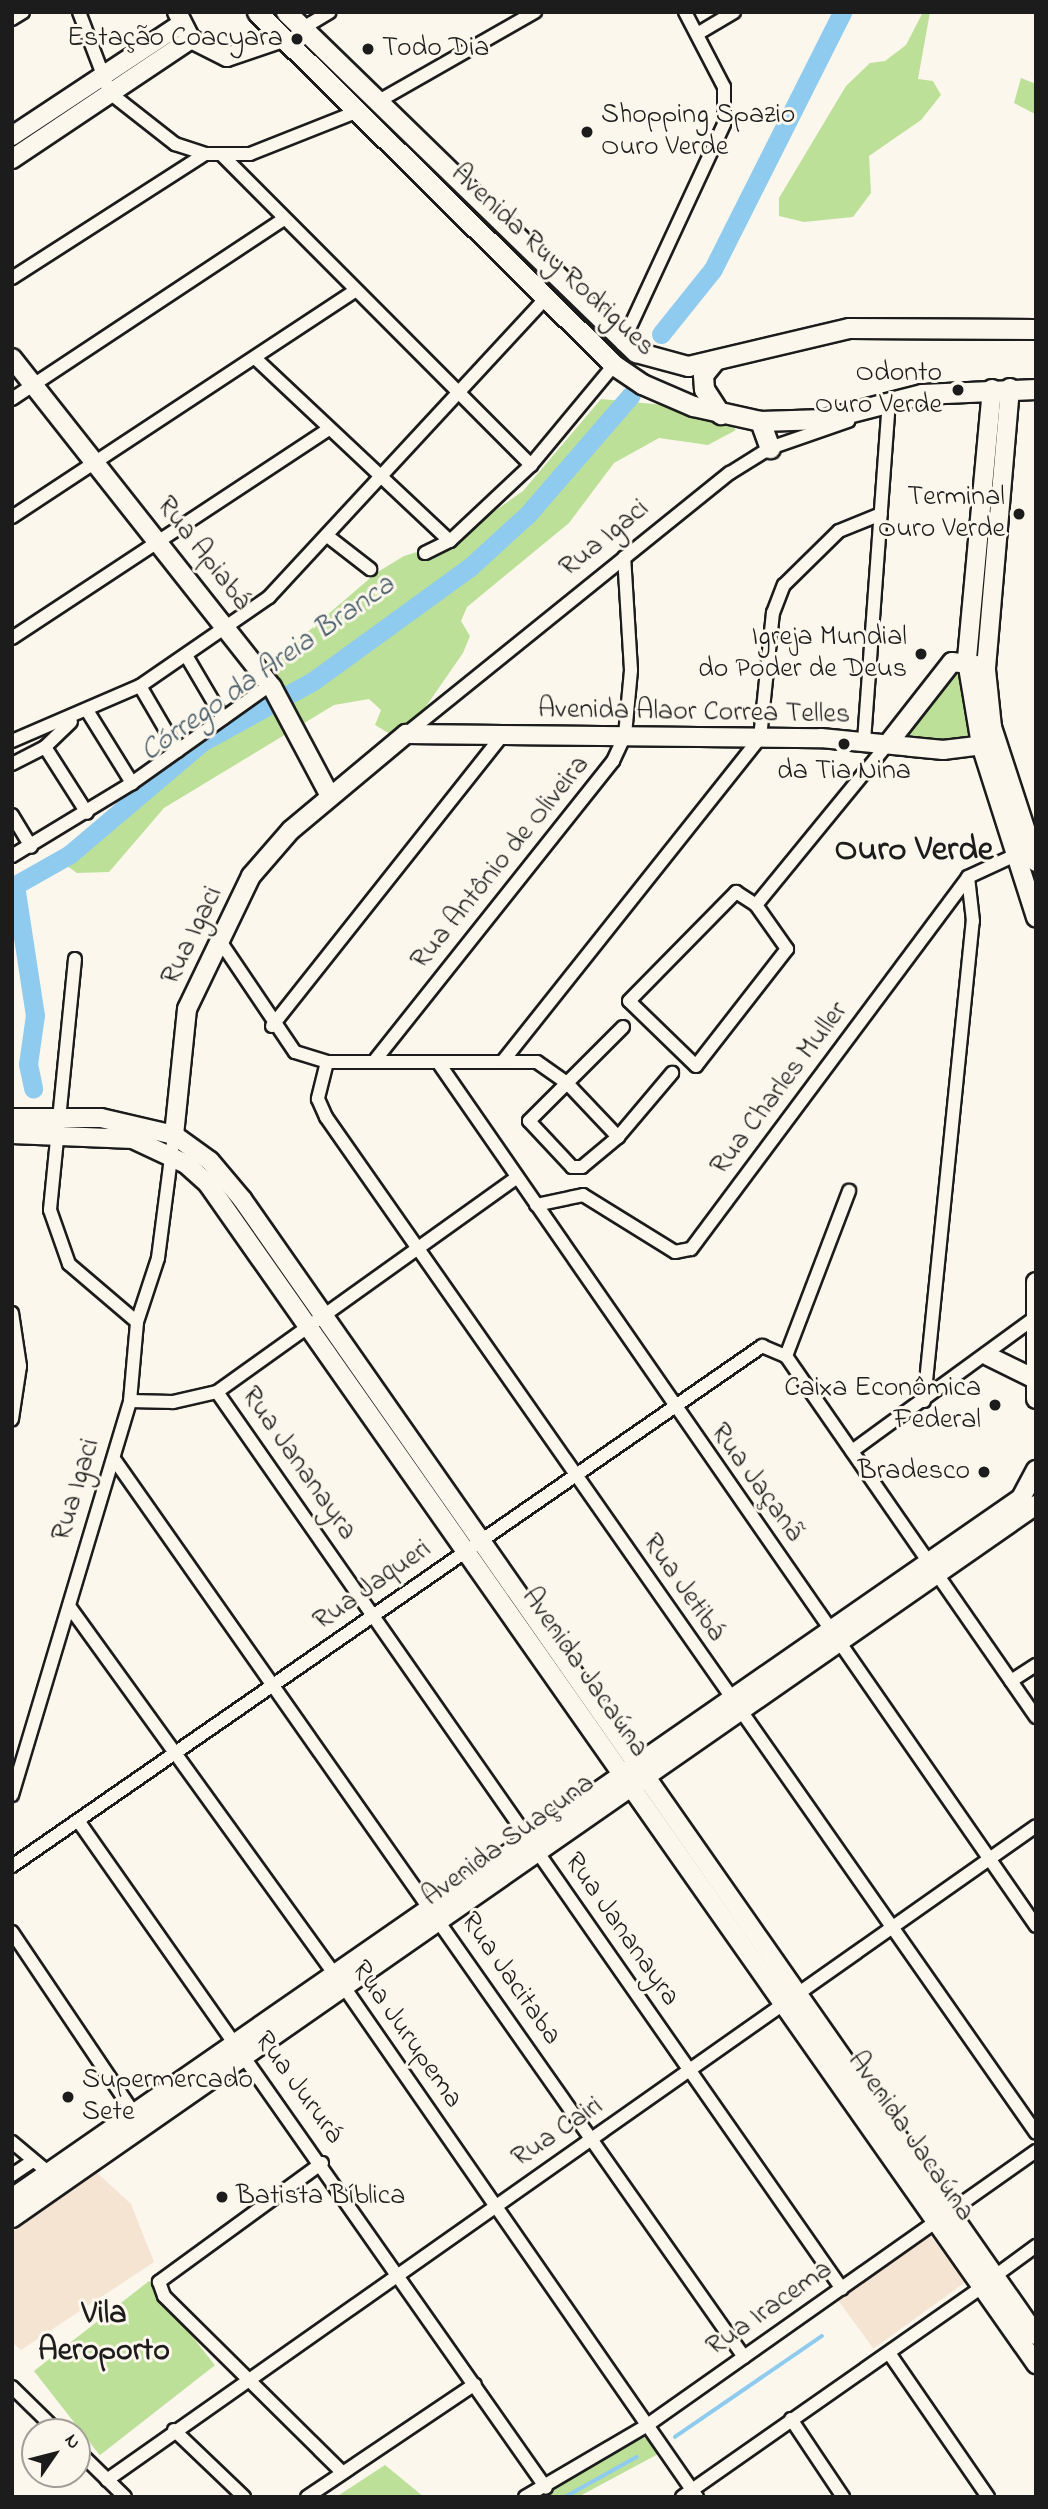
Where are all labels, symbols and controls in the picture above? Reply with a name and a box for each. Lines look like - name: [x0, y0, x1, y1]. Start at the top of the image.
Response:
- place label: Estação Coacyara: [67, 22, 283, 56]
- marker: Estação Coacyara: [289, 31, 305, 47]
- place label: Todo Dia: [382, 32, 489, 66]
- marker: Todo Dia: [360, 41, 376, 57]
- place label: Shopping Spazio Ouro Verde: [601, 99, 795, 165]
- marker: Shopping Spazio Ouro Verde: [579, 124, 595, 140]
- street label: Avenida Ruy Rodrigues: [443, 158, 661, 364]
- place label: Odonto Ouro Verde: [815, 357, 942, 423]
- marker: Odonto Ouro Verde: [948, 380, 968, 400]
- place label: Terminal Ouro Verde: [878, 481, 1005, 547]
- street label: Rua Apiabá: [148, 490, 258, 618]
- street label: Rua Igaci: [554, 493, 656, 585]
- marker: Terminal Ouro Verde: [1011, 506, 1027, 522]
- water label: Córrego da Areia Branca: [134, 568, 402, 770]
- place label: Igreja Mundial do Poder de Deus: [698, 621, 907, 687]
- marker: Igreja Mundial do Poder de Deus: [913, 646, 929, 662]
- street label: Avenida Alaor Correa Telles: [538, 693, 850, 733]
- marker: da Tia Nina: [836, 736, 852, 752]
- street label: Rua Antônio de Oliveira: [404, 749, 598, 977]
- place label: da Tia Nina: [777, 755, 911, 789]
- district label: Ouro Verde: [834, 830, 994, 872]
- street label: Rua Igaci: [155, 881, 231, 991]
- street label: Rua Charles Muller: [704, 996, 856, 1182]
- place label: Caixa Econômica Federal: [784, 1372, 981, 1438]
- street label: Rua Jananayra: [233, 1381, 363, 1547]
- marker: Caixa Econômica Federal: [987, 1397, 1003, 1413]
- street label: Rua Jaçanã: [702, 1417, 810, 1549]
- street label: Rua Igaci: [46, 1435, 108, 1545]
- place label: Bradesco: [858, 1455, 970, 1489]
- marker: Bradesco: [976, 1464, 992, 1480]
- street label: Rua Jetibá: [634, 1528, 732, 1648]
- street label: Rua Jaqueri: [308, 1533, 438, 1639]
- street label: Avenida Jacaúna: [513, 1582, 655, 1764]
- street label: Avenida Suaçuna: [416, 1767, 602, 1915]
- street label: Rua Jananayra: [556, 1847, 686, 2013]
- street label: Rua Jacitaba: [452, 1906, 568, 2052]
- street label: Rua Jurupema: [343, 1955, 469, 2115]
- street label: Rua Jururá: [246, 2025, 350, 2151]
- street label: Avenida Jacaúna: [839, 2046, 981, 2228]
- place label: Supermercado Sete: [82, 2064, 253, 2130]
- marker: Supermercado Sete: [60, 2089, 76, 2105]
- street label: Rua Cairi: [506, 2090, 610, 2176]
- place label: Batista Bíblica: [236, 2180, 405, 2214]
- marker: Batista Bíblica: [214, 2189, 230, 2205]
- street label: Rua Iracema: [701, 2253, 839, 2365]
- district label: Vila Aeroporto: [38, 2297, 170, 2372]
- north arrow: [21, 2418, 91, 2488]
- text: N: [57, 2429, 87, 2455]

